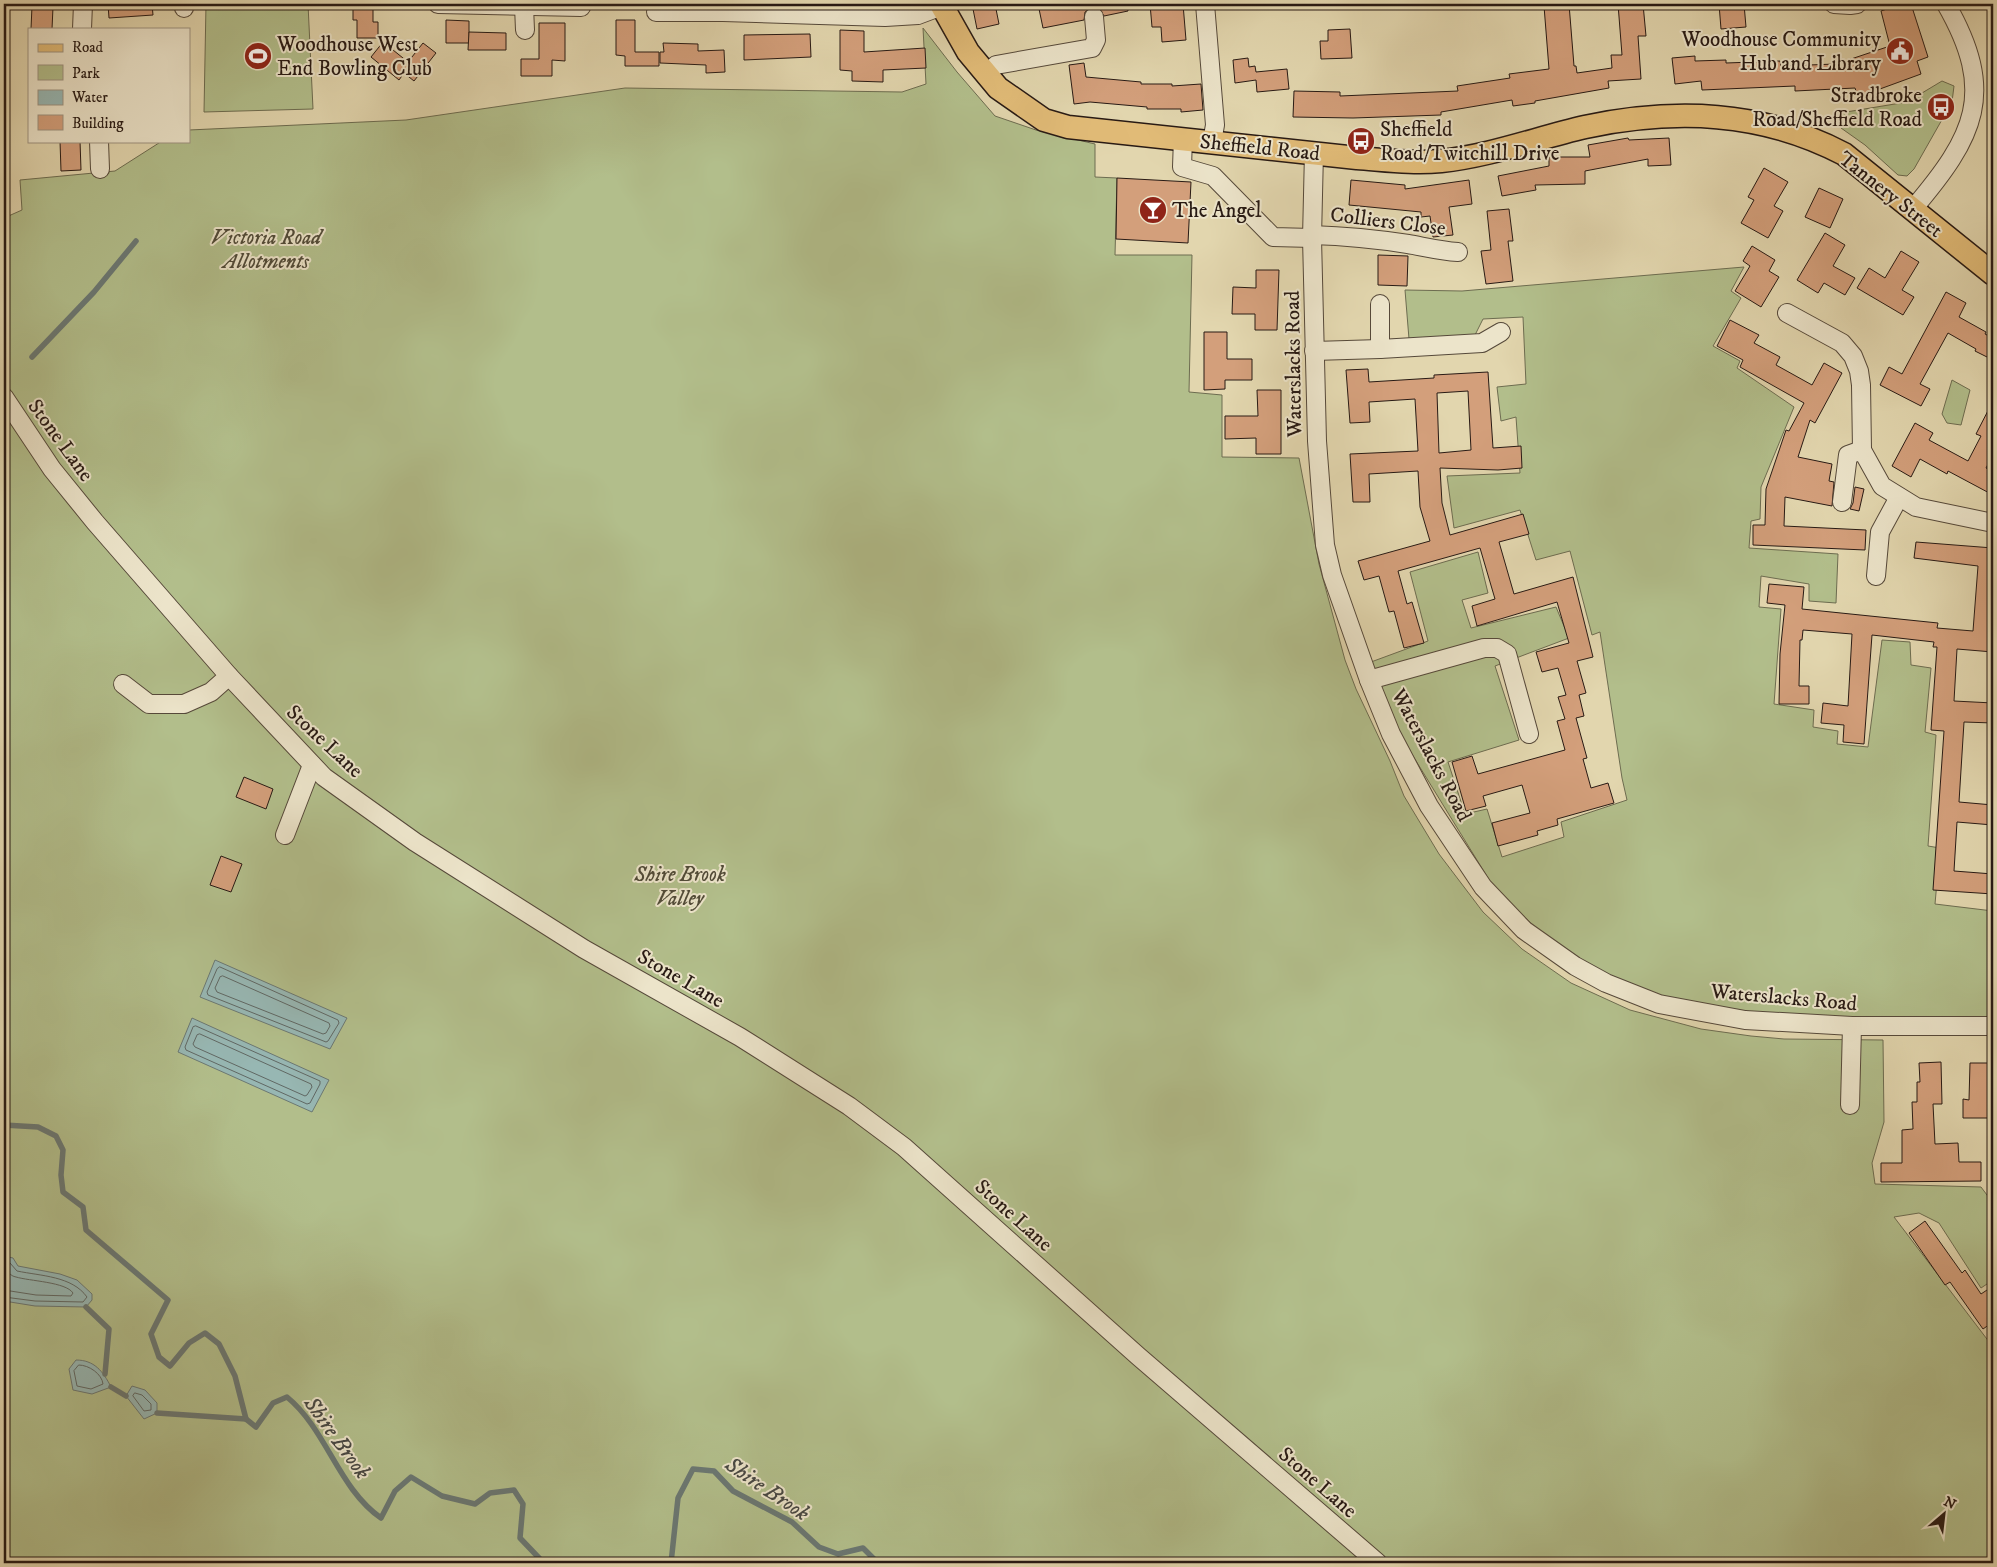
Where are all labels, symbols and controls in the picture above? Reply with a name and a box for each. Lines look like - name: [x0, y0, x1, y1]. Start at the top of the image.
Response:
- place label: Woodhouse Community Hub and Library: [1681, 27, 1882, 77]
- legend: [28, 28, 190, 142]
- place label: Woodhouse West End Bowling Club: [276, 32, 432, 82]
- public building icon: Woodhouse Community Hub and Library: [1885, 36, 1915, 66]
- text: Road: [72, 38, 104, 57]
- sports icon: Woodhouse West End Bowling Club: [243, 41, 273, 71]
- text: Park: [72, 64, 101, 83]
- place label: Stradbroke Road/Sheffield Road: [1752, 83, 1923, 133]
- text: Water: [71, 88, 108, 107]
- bus stop icon: Stradbroke Road/Sheffield Road: [1926, 92, 1956, 122]
- text: Building: [72, 114, 124, 133]
- place label: Sheffield Road/Twitchill Drive: [1380, 117, 1560, 167]
- bus stop icon: Sheffield Road/Twitchill Drive: [1346, 126, 1376, 156]
- street label: Sheffield Road: [1199, 129, 1322, 167]
- street label: Tannery Street: [1833, 146, 1948, 244]
- bar icon: The Angel: [1138, 195, 1168, 225]
- place label: The Angel: [1172, 198, 1262, 224]
- street label: Colliers Close: [1329, 202, 1447, 242]
- park label: Victoria Road Allotments: [211, 225, 324, 275]
- street label: Waterslacks Road: [1280, 290, 1308, 439]
- street label: Stone Lane: [22, 394, 99, 487]
- street label: Waterslacks Road: [1385, 684, 1477, 827]
- street label: Stone Lane: [280, 700, 368, 784]
- park label: Shire Brook Valley: [633, 862, 726, 912]
- street label: Stone Lane: [633, 944, 729, 1014]
- street label: Waterslacks Road: [1709, 979, 1859, 1017]
- street label: Stone Lane: [969, 1174, 1058, 1258]
- water label: Shire Brook: [297, 1390, 376, 1485]
- street label: Stone Lane: [1273, 1442, 1362, 1524]
- water label: Shire Brook: [719, 1451, 815, 1528]
- north arrow: [1920, 1490, 1970, 1540]
- text: N: [1940, 1493, 1959, 1514]

